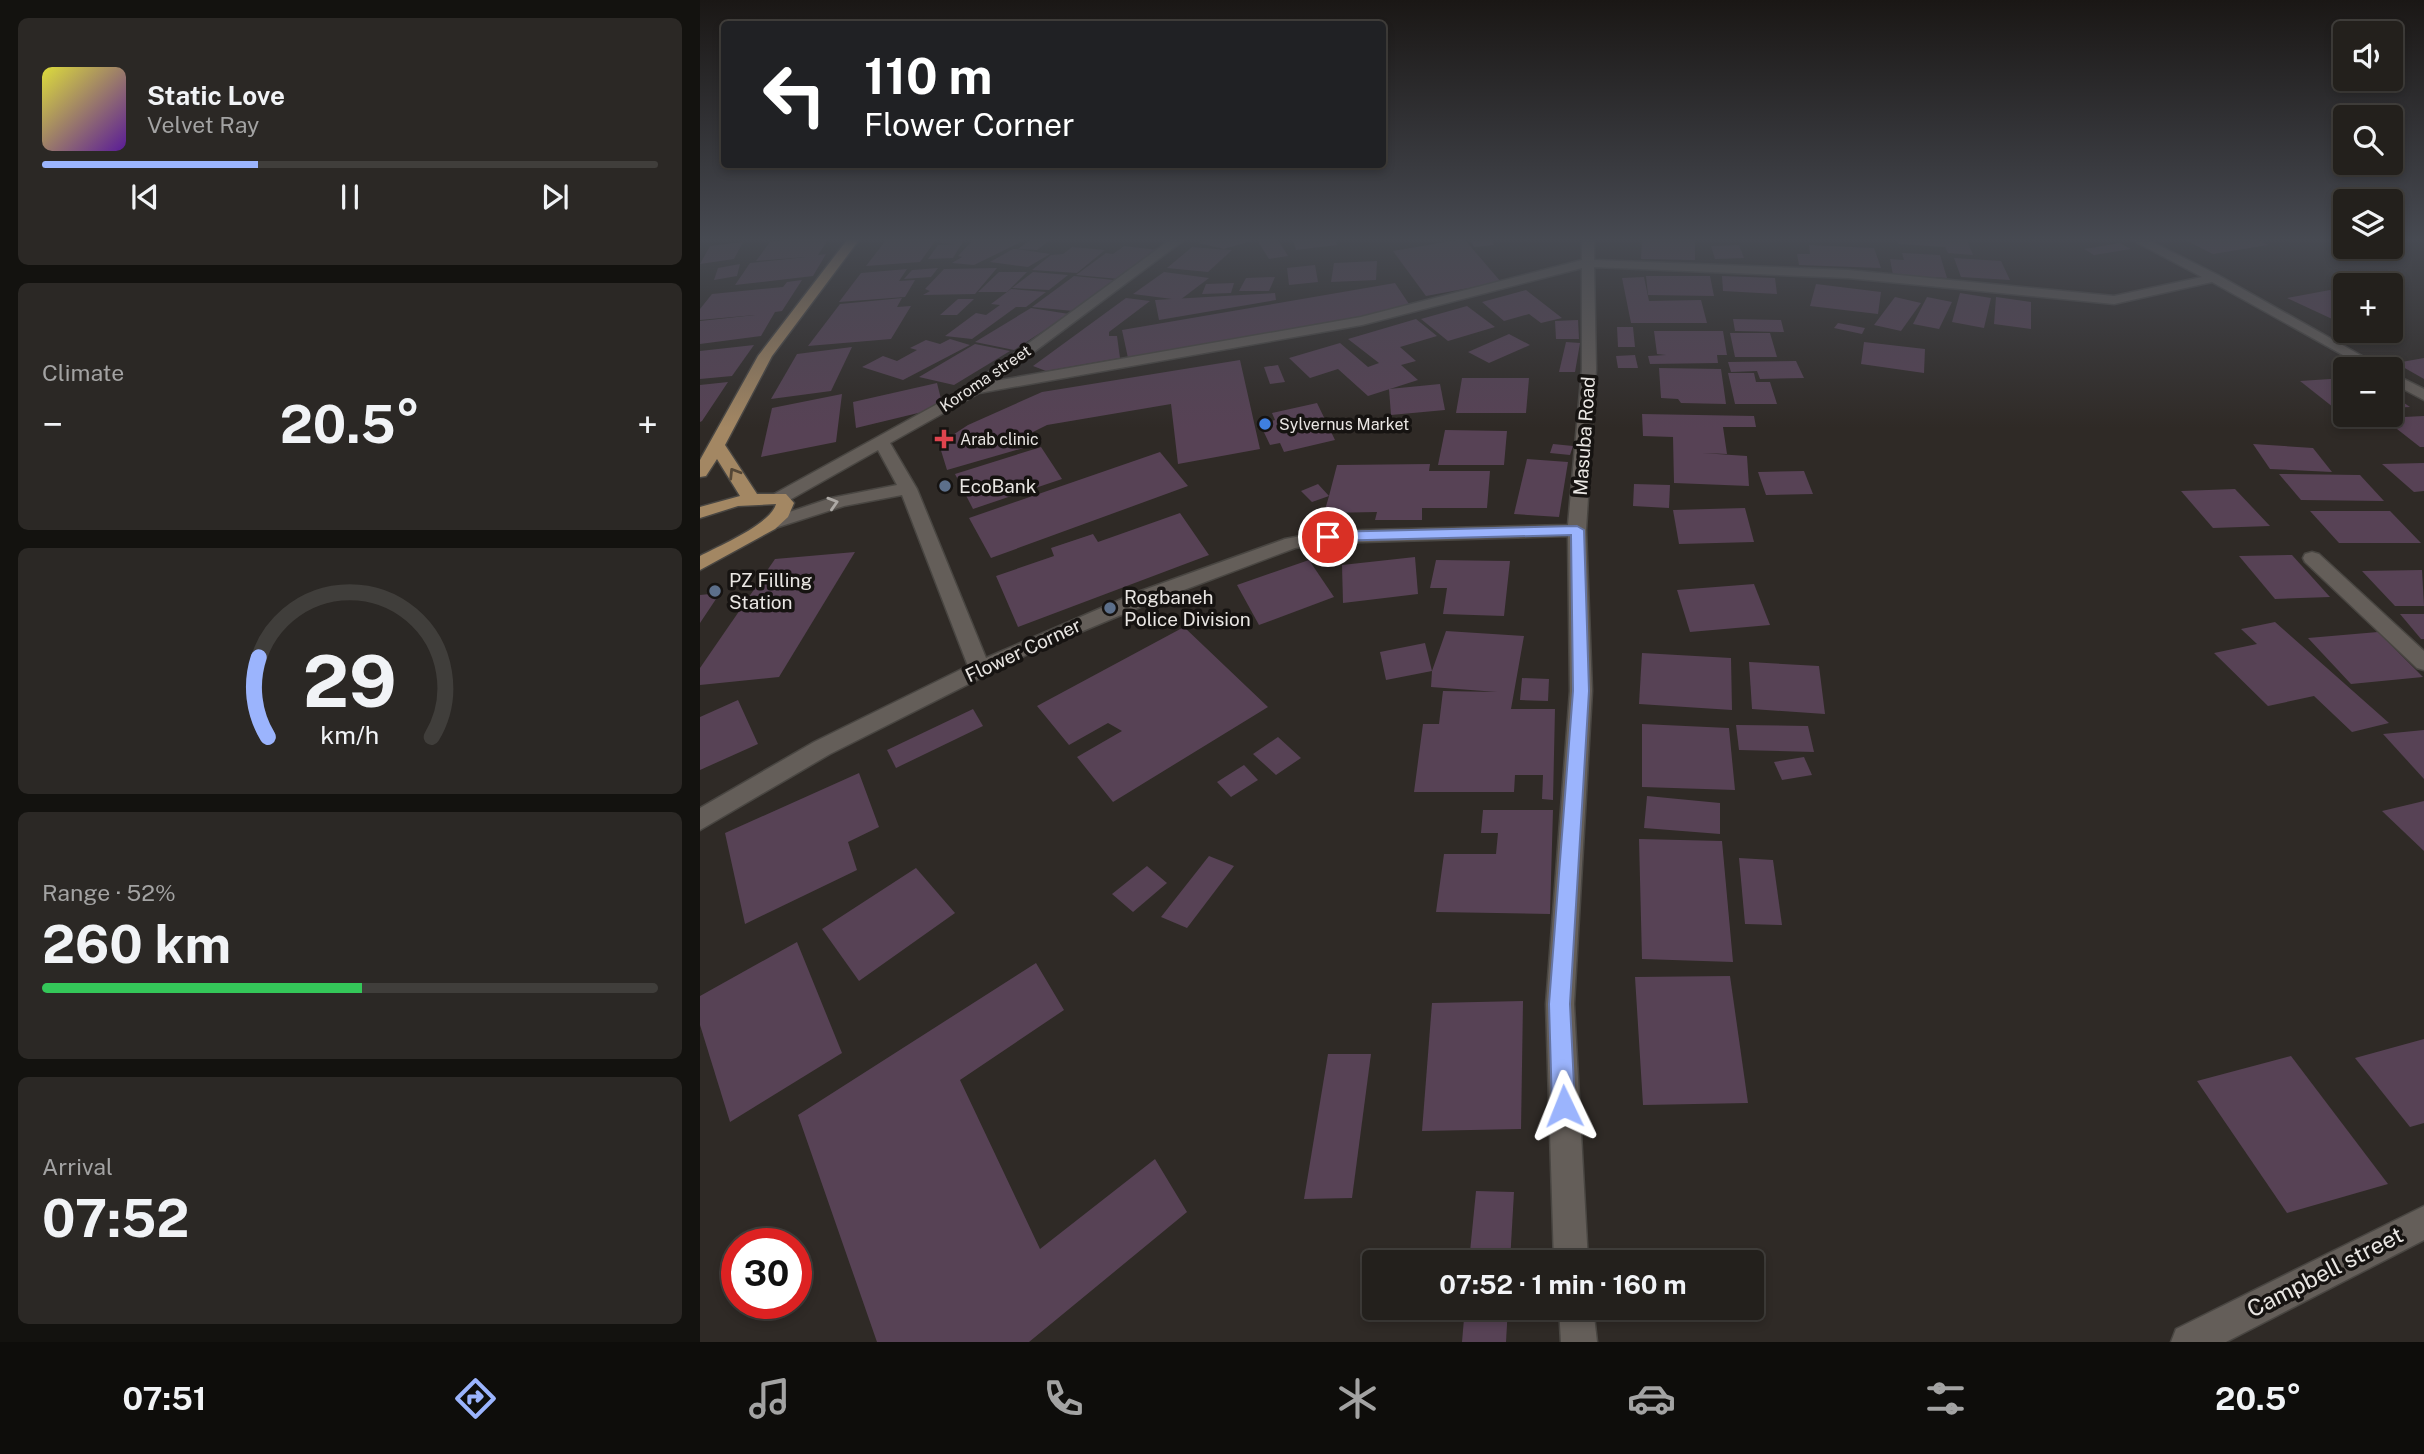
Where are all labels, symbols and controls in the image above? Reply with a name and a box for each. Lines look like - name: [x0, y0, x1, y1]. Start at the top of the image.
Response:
- map controls: [2333, 21, 2403, 427]
- button: sound: [2333, 21, 2403, 91]
- text: 110 m: [864, 47, 992, 105]
- icon: left: [749, 49, 840, 140]
- text: Static Love: [147, 80, 285, 111]
- button: search: [2333, 105, 2403, 175]
- text: Flower Corner: [864, 106, 1075, 143]
- text: Velvet Ray: [147, 111, 259, 138]
- icon: previous: [126, 178, 164, 216]
- icon: pause: [331, 178, 369, 216]
- icon: next: [536, 178, 574, 216]
- button: layers: [2333, 189, 2403, 259]
- button: +: [2333, 273, 2403, 343]
- street label: Koroma street: [936, 341, 1034, 416]
- button: −: [2333, 357, 2403, 427]
- text: Climate: [42, 359, 124, 386]
- street label: Masuba Road: [1569, 376, 1599, 496]
- text: 20.5°: [280, 394, 420, 455]
- text: −: [42, 402, 63, 447]
- text: +: [637, 402, 658, 447]
- place label: Sylvernus Market: [1279, 415, 1409, 434]
- marker: Sylvernus Market: [1257, 416, 1273, 432]
- marker: Arab clinic: [934, 429, 954, 449]
- place label: Arab clinic: [960, 430, 1039, 449]
- one-way arrow: [730, 468, 743, 481]
- place label: EcoBank: [959, 475, 1037, 497]
- marker: EcoBank: [937, 478, 953, 494]
- one-way arrow: [827, 496, 839, 511]
- pin: [1298, 507, 1358, 567]
- icon: arrive: [1309, 518, 1347, 556]
- place label: PZ Filling Station: [729, 569, 813, 613]
- marker: PZ Filling Station: [707, 583, 723, 599]
- place label: Rogbaneh Police Division: [1124, 586, 1251, 630]
- marker: Rogbaneh Police Division: [1102, 600, 1118, 616]
- street label: Flower Corner: [962, 614, 1084, 686]
- text: 29: [303, 638, 397, 723]
- text: km/h: [321, 720, 379, 750]
- text: Range · 52%: [42, 879, 176, 906]
- text: 260 km: [42, 914, 231, 975]
- position arrow: [1527, 1069, 1601, 1143]
- text: Arrival: [42, 1153, 113, 1180]
- text: 07:52: [42, 1188, 189, 1249]
- street label: Campbell street: [2242, 1221, 2407, 1323]
- speed limit sign: 30: [721, 1228, 812, 1319]
- text: 07:52 · 1 min · 160 m: [1439, 1269, 1687, 1300]
- icon: directions: [451, 1374, 500, 1423]
- icon: music: [745, 1374, 794, 1423]
- icon: phone: [1039, 1374, 1088, 1423]
- icon: climate: [1333, 1374, 1382, 1423]
- icon: car: [1627, 1374, 1676, 1423]
- icon: filters: [1921, 1374, 1970, 1423]
- text: 07:51: [122, 1380, 207, 1417]
- text: 20.5°: [2215, 1380, 2301, 1417]

